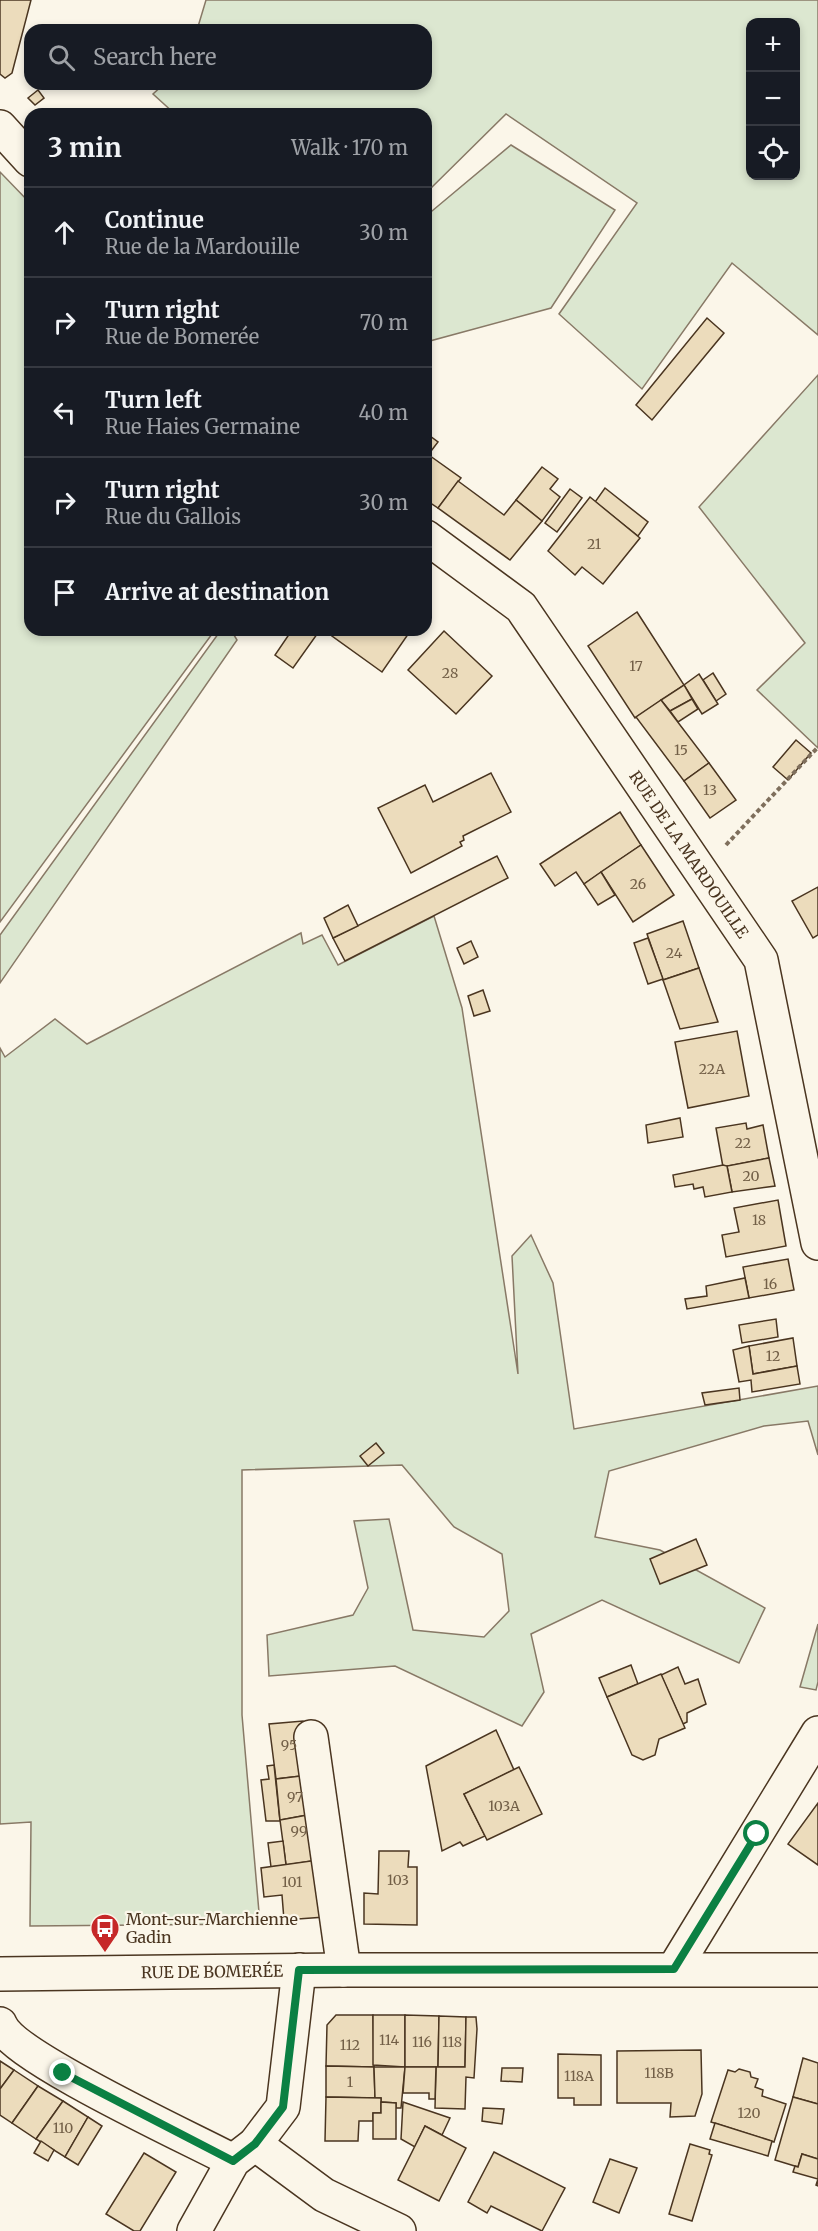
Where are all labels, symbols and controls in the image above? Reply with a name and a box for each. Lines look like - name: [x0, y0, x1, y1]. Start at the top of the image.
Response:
- map controls: [746, 18, 800, 180]
- button: +: [746, 18, 800, 72]
- search box: [24, 24, 432, 90]
- icon: search: [45, 41, 78, 74]
- text: Search here: [93, 43, 216, 71]
- button: −: [746, 72, 800, 126]
- button: locate: [746, 126, 800, 180]
- text: 3 min: [48, 131, 122, 164]
- text: Walk · 170 m: [291, 135, 408, 160]
- text: Continue: [105, 206, 204, 234]
- icon: ahead: [48, 216, 81, 249]
- text: 30 m: [359, 220, 408, 245]
- text: Rue de la Mardouille: [105, 234, 300, 259]
- text: Turn right: [105, 296, 219, 324]
- icon: right: [48, 306, 81, 339]
- text: 70 m: [360, 310, 408, 335]
- text: Rue de Bomerée: [105, 324, 259, 349]
- text: Turn left: [105, 386, 202, 414]
- icon: left: [48, 396, 81, 429]
- text: 40 m: [358, 400, 408, 425]
- text: Rue Haies Germaine: [105, 414, 300, 439]
- text: Turn right: [105, 476, 219, 504]
- icon: right: [48, 486, 81, 519]
- text: 30 m: [359, 490, 408, 515]
- text: Rue du Gallois: [105, 504, 241, 529]
- house number: 21: [587, 535, 601, 553]
- icon: arrive: [48, 576, 81, 609]
- text: Arrive at destination: [105, 578, 329, 606]
- house number: 17: [629, 657, 643, 675]
- house number: 28: [442, 664, 458, 682]
- house number: 15: [674, 741, 688, 759]
- street label: RUE DE LA MARDOUILLE: [625, 767, 754, 942]
- house number: 13: [703, 781, 717, 799]
- house number: 26: [630, 875, 646, 893]
- house number: 24: [666, 944, 683, 962]
- house number: 22A: [699, 1060, 725, 1078]
- house number: 22: [735, 1134, 751, 1152]
- house number: 20: [742, 1167, 760, 1185]
- house number: 18: [752, 1211, 766, 1229]
- house number: 16: [763, 1275, 777, 1293]
- house number: 12: [766, 1347, 780, 1365]
- house number: 95: [281, 1736, 297, 1754]
- house number: 97: [287, 1788, 303, 1806]
- house number: 103A: [488, 1797, 520, 1815]
- route start: [743, 1820, 769, 1846]
- house number: 99: [291, 1822, 307, 1840]
- house number: 103: [387, 1871, 409, 1889]
- house number: 101: [282, 1873, 302, 1891]
- place label: Mont-sur-Marchienne Gadin: [126, 1909, 298, 1947]
- bus stop icon: Mont-sur-Marchienne Gadin: [89, 1912, 121, 1954]
- street label: RUE DE BOMERÉE: [141, 1961, 284, 1982]
- house number: 114: [379, 2031, 399, 2049]
- house number: 116: [412, 2033, 432, 2051]
- house number: 118: [442, 2033, 462, 2051]
- house number: 112: [340, 2036, 360, 2054]
- route end: [49, 2059, 75, 2085]
- house number: 118B: [644, 2064, 674, 2082]
- house number: 118A: [564, 2067, 594, 2085]
- house number: 1: [347, 2073, 353, 2091]
- house number: 120: [737, 2104, 761, 2122]
- house number: 110: [53, 2119, 73, 2137]

